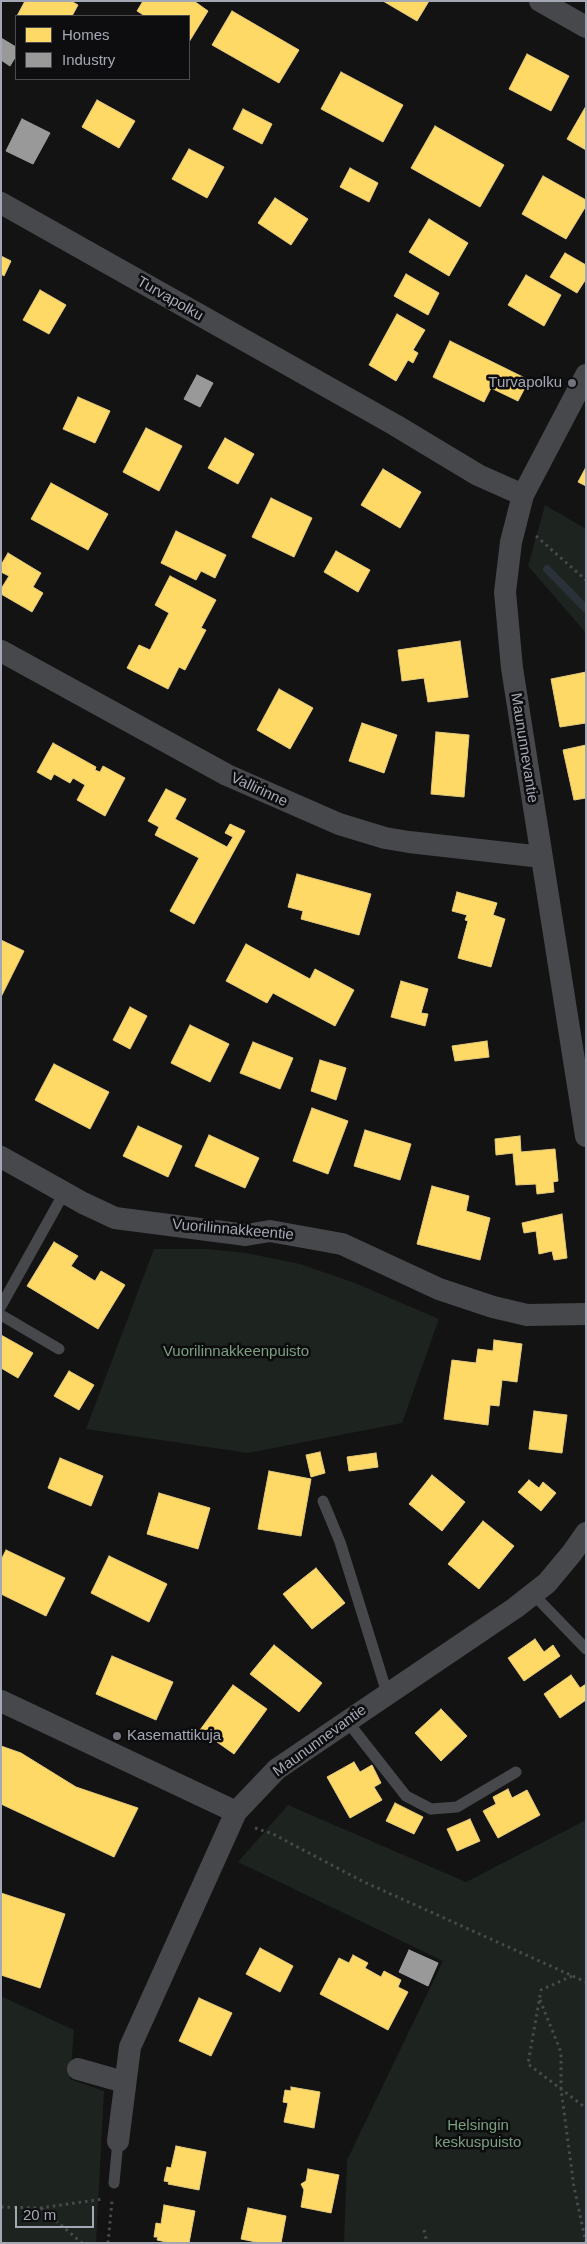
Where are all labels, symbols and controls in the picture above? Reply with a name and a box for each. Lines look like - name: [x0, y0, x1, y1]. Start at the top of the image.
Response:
- legend: [15, 15, 190, 80]
- text: Homes: [62, 26, 110, 43]
- text: Industry: [62, 51, 115, 68]
- street label: Turvapolku: [134, 273, 206, 325]
- place label: Turvapolku: [488, 374, 562, 392]
- marker: Turvapolku: [566, 377, 578, 389]
- street label: Maununnevantie: [506, 692, 542, 804]
- street label: Vallirinne: [228, 769, 290, 811]
- street label: Vuorilinnakkeentie: [171, 1216, 295, 1244]
- park label: Vuorilinnakkeenpuisto: [163, 1343, 309, 1361]
- street label: Maununnevantie: [270, 1701, 370, 1781]
- place label: Kasemattikuja: [127, 1727, 221, 1745]
- marker: Kasemattikuja: [111, 1730, 123, 1742]
- park label: Helsingin keskuspuisto: [435, 2117, 521, 2152]
- scale bar: [18, 2196, 96, 2228]
- text: 20 m: [23, 2206, 56, 2223]

